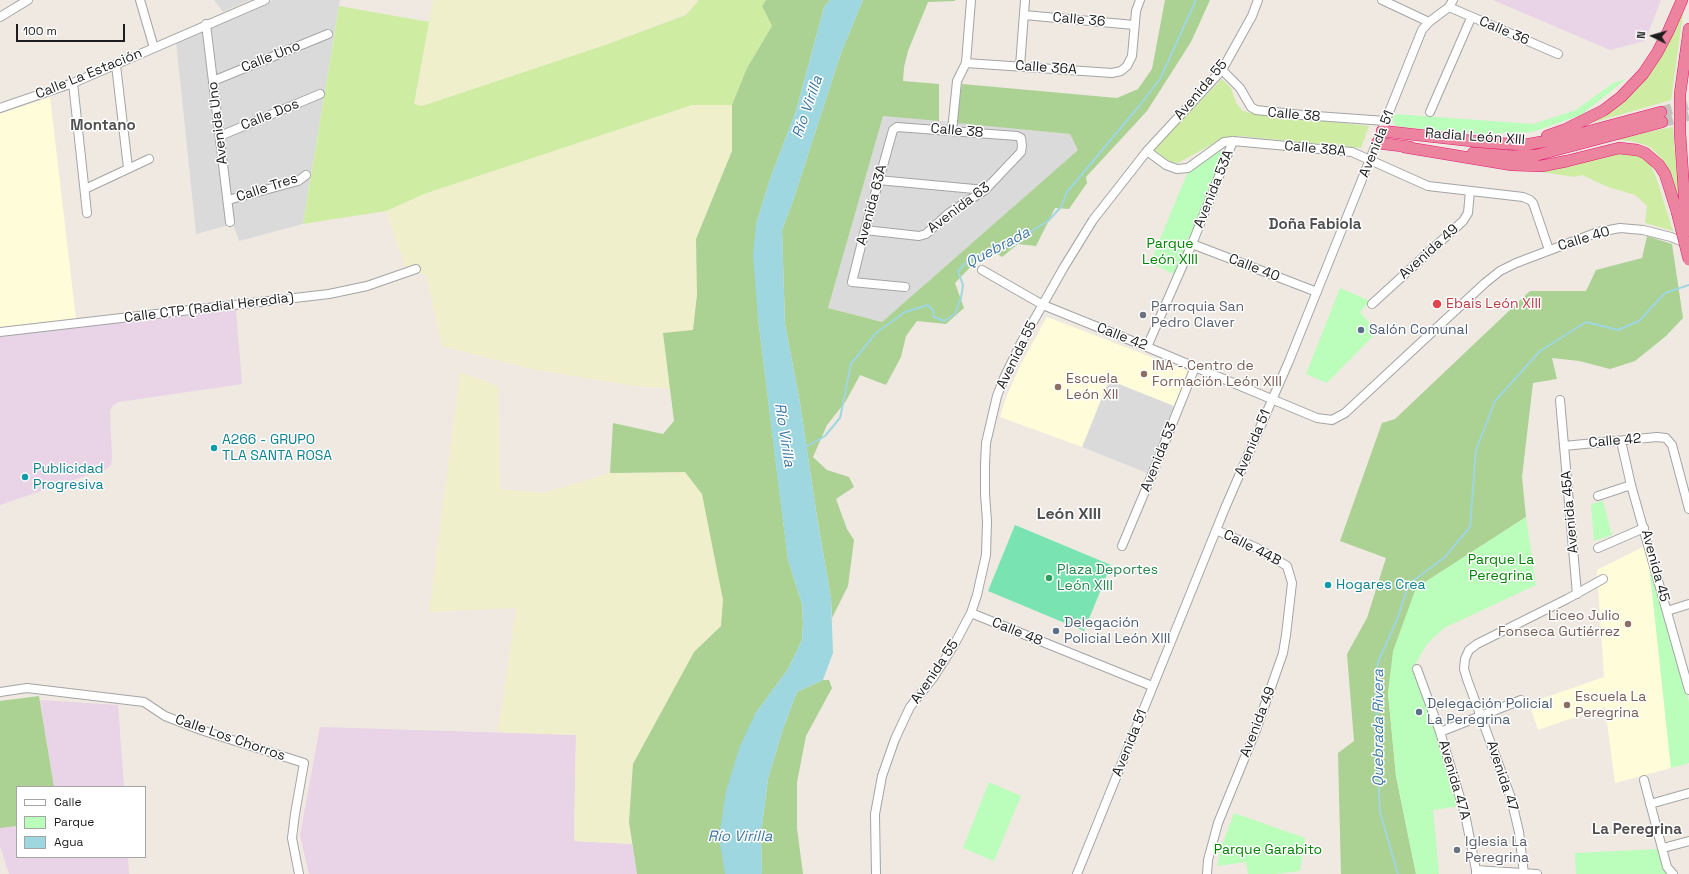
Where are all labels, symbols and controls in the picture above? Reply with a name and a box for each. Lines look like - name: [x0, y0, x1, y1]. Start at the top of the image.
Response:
- street label: Calle 36: [1052, 9, 1106, 31]
- street label: Calle 36: [1476, 13, 1532, 49]
- scale bar: [18, 16, 127, 42]
- north arrow: [1633, 16, 1673, 56]
- text: 100 m: [23, 23, 57, 39]
- text: N: [1634, 31, 1648, 39]
- street label: Calle Uno: [239, 38, 303, 76]
- street label: Calle La Estación: [33, 45, 145, 103]
- street label: Avenida 55: [1171, 56, 1231, 124]
- street label: Calle 36A: [1015, 57, 1077, 79]
- water label: Río Virilla: [789, 74, 827, 140]
- street label: Avenida Uno: [205, 81, 231, 165]
- street label: Calle Dos: [239, 96, 301, 134]
- street label: Calle 38: [1267, 104, 1321, 126]
- street label: Avenida 51: [1356, 108, 1398, 180]
- district label: Montano: [70, 117, 136, 135]
- street label: Calle 38: [930, 120, 984, 142]
- street label: Radial León XIII: [1424, 125, 1526, 149]
- street label: Calle 38A: [1283, 138, 1347, 160]
- street label: Avenida 53A: [1191, 148, 1237, 230]
- street label: Avenida 63A: [853, 163, 891, 247]
- street label: Calle Tres: [234, 170, 300, 206]
- street label: Avenida 63: [924, 179, 994, 237]
- district label: Doña Fabiola: [1269, 216, 1361, 234]
- street label: Avenida 49: [1396, 221, 1462, 283]
- street label: Calle 40: [1556, 223, 1612, 255]
- water label: Quebrada: [963, 224, 1033, 272]
- park label: Parque León XIII: [1142, 236, 1198, 268]
- street label: Calle 40: [1226, 251, 1282, 285]
- street label: Calle CTP (Radial Heredia): [123, 289, 295, 327]
- place label: Ebais León XIII: [1446, 296, 1541, 312]
- marker: Ebais León XIII: [1431, 298, 1443, 310]
- place label: Parroquia San Pedro Claver: [1151, 299, 1244, 332]
- marker: Parroquia San Pedro Claver: [1138, 310, 1148, 320]
- street label: Avenida 55: [993, 318, 1041, 392]
- street label: Calle 42: [1094, 320, 1150, 354]
- place label: Salón Comunal: [1369, 322, 1468, 338]
- marker: Salón Comunal: [1356, 325, 1366, 335]
- place label: INA - Centro de Formación León XIII: [1152, 358, 1282, 390]
- marker: INA - Centro de Formación León XIII: [1139, 369, 1149, 379]
- place label: Escuela León XII: [1066, 371, 1118, 404]
- marker: Escuela León XII: [1053, 382, 1063, 392]
- water label: Río Virilla: [770, 402, 798, 468]
- street label: Avenida 51: [1231, 407, 1275, 479]
- street label: Avenida 53: [1137, 420, 1181, 494]
- street label: Calle 42: [1588, 430, 1642, 452]
- place label: A266 - GRUPO TLA SANTA ROSA: [222, 432, 332, 464]
- marker: A266 - GRUPO TLA SANTA ROSA: [209, 443, 219, 453]
- place label: Publicidad Progresiva: [33, 461, 104, 494]
- street label: Avenida 45A: [1558, 470, 1582, 554]
- marker: Publicidad Progresiva: [20, 472, 30, 482]
- district label: León XIII: [1037, 505, 1101, 525]
- street label: Calle 44B: [1220, 526, 1284, 570]
- street label: Avenida 45: [1637, 528, 1673, 604]
- park label: Parque La Peregrina: [1468, 552, 1534, 584]
- place label: Plaza Deportes León XIII: [1057, 562, 1158, 594]
- marker: Plaza Deportes León XIII: [1044, 573, 1054, 583]
- place label: Hogares Crea: [1336, 577, 1426, 593]
- marker: Hogares Crea: [1323, 580, 1333, 590]
- place label: Liceo Julio Fonseca Gutiérrez: [1498, 608, 1620, 640]
- street label: Calle 48: [989, 614, 1045, 650]
- place label: Delegación Policial León XIII: [1064, 615, 1170, 648]
- marker: Liceo Julio Fonseca Gutiérrez: [1623, 619, 1633, 629]
- marker: Delegación Policial León XIII: [1051, 626, 1061, 636]
- street label: Avenida 55: [907, 637, 963, 707]
- water label: Quebrada Rivera: [1370, 669, 1388, 787]
- street label: Avenida 49: [1237, 684, 1279, 760]
- place label: Escuela La Peregrina: [1575, 689, 1646, 722]
- place label: Delegación Policial La Peregrina: [1427, 696, 1553, 728]
- marker: Escuela La Peregrina: [1562, 700, 1572, 710]
- street label: Avenida 51: [1109, 707, 1151, 779]
- marker: Delegación Policial La Peregrina: [1414, 707, 1424, 717]
- street label: Calle Los Chorros: [173, 711, 287, 765]
- street label: Avenida 47A: [1435, 738, 1473, 822]
- street label: Avenida 47: [1483, 739, 1521, 813]
- legend: [16, 786, 146, 858]
- text: Calle: [54, 794, 82, 810]
- text: Parque: [54, 814, 94, 830]
- district label: La Peregrina: [1592, 821, 1682, 839]
- water label: Río Virilla: [708, 828, 772, 846]
- text: Agua: [54, 834, 84, 850]
- place label: Iglesia La Peregrina: [1465, 834, 1529, 866]
- park label: Parque Garabito: [1214, 842, 1322, 858]
- marker: Iglesia La Peregrina: [1452, 845, 1462, 855]

